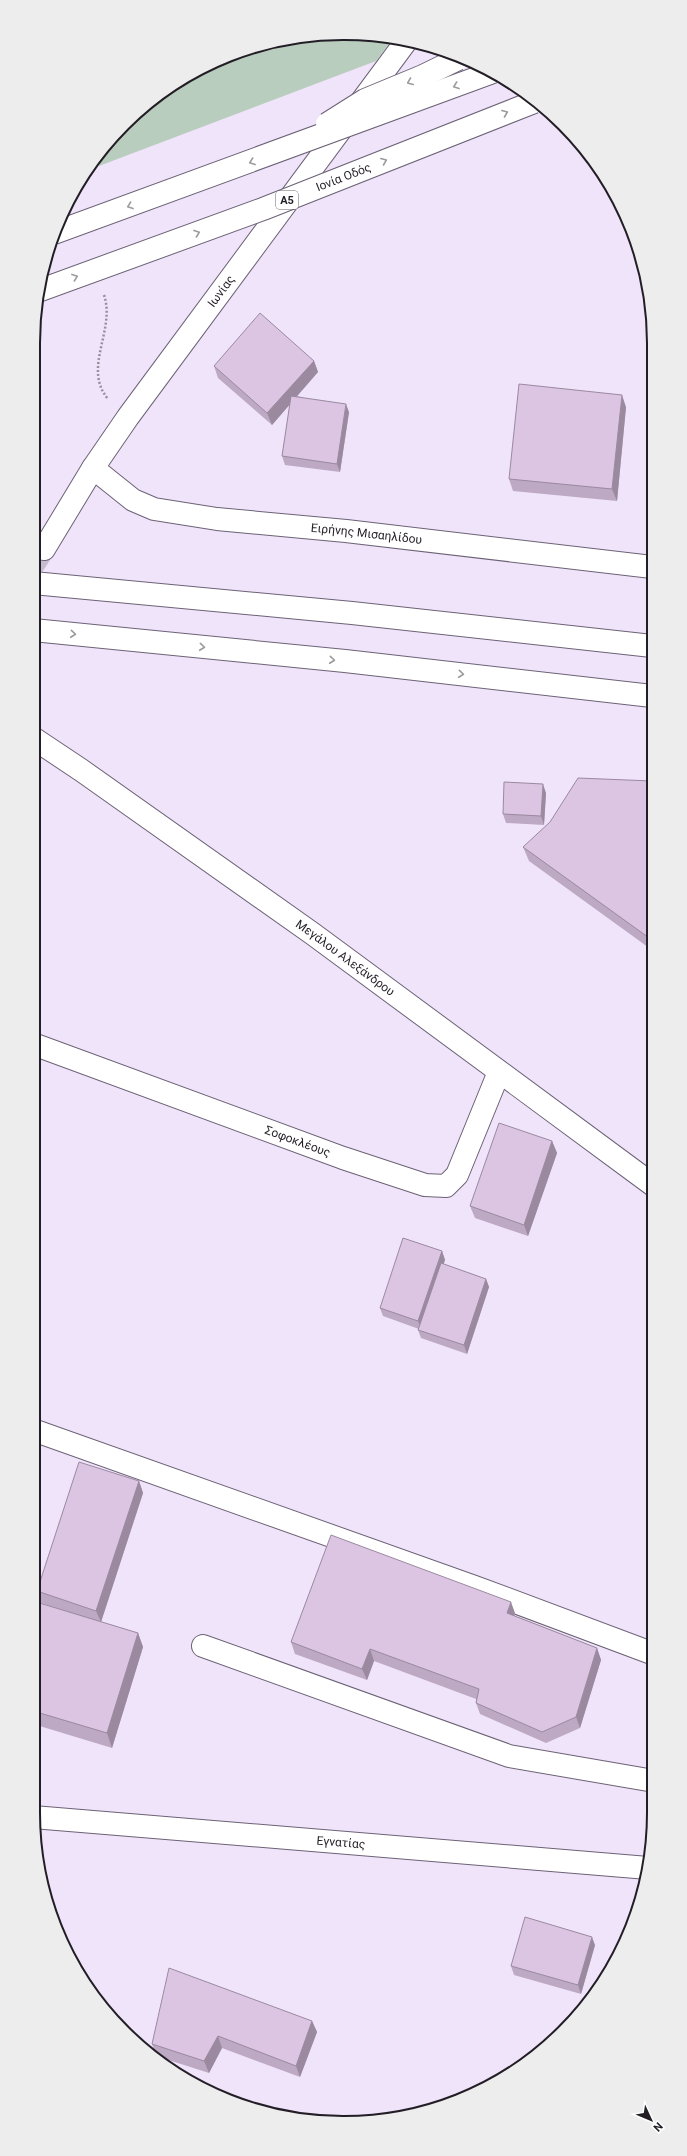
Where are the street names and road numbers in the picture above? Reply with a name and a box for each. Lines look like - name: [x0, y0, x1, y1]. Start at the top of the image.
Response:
- street label: Ιονία Οδός: [314, 160, 373, 194]
- road number: Α5: [276, 191, 298, 209]
- street label: Ιωνίας: [205, 273, 237, 310]
- street label: Ειρήνης Μισαηλίδου: [310, 521, 423, 547]
- street label: Μεγάλου Αλεξάνδρου: [293, 917, 397, 999]
- street label: Σοφοκλέους: [263, 1123, 332, 1160]
- street label: Εγνατίας: [316, 1834, 366, 1852]

